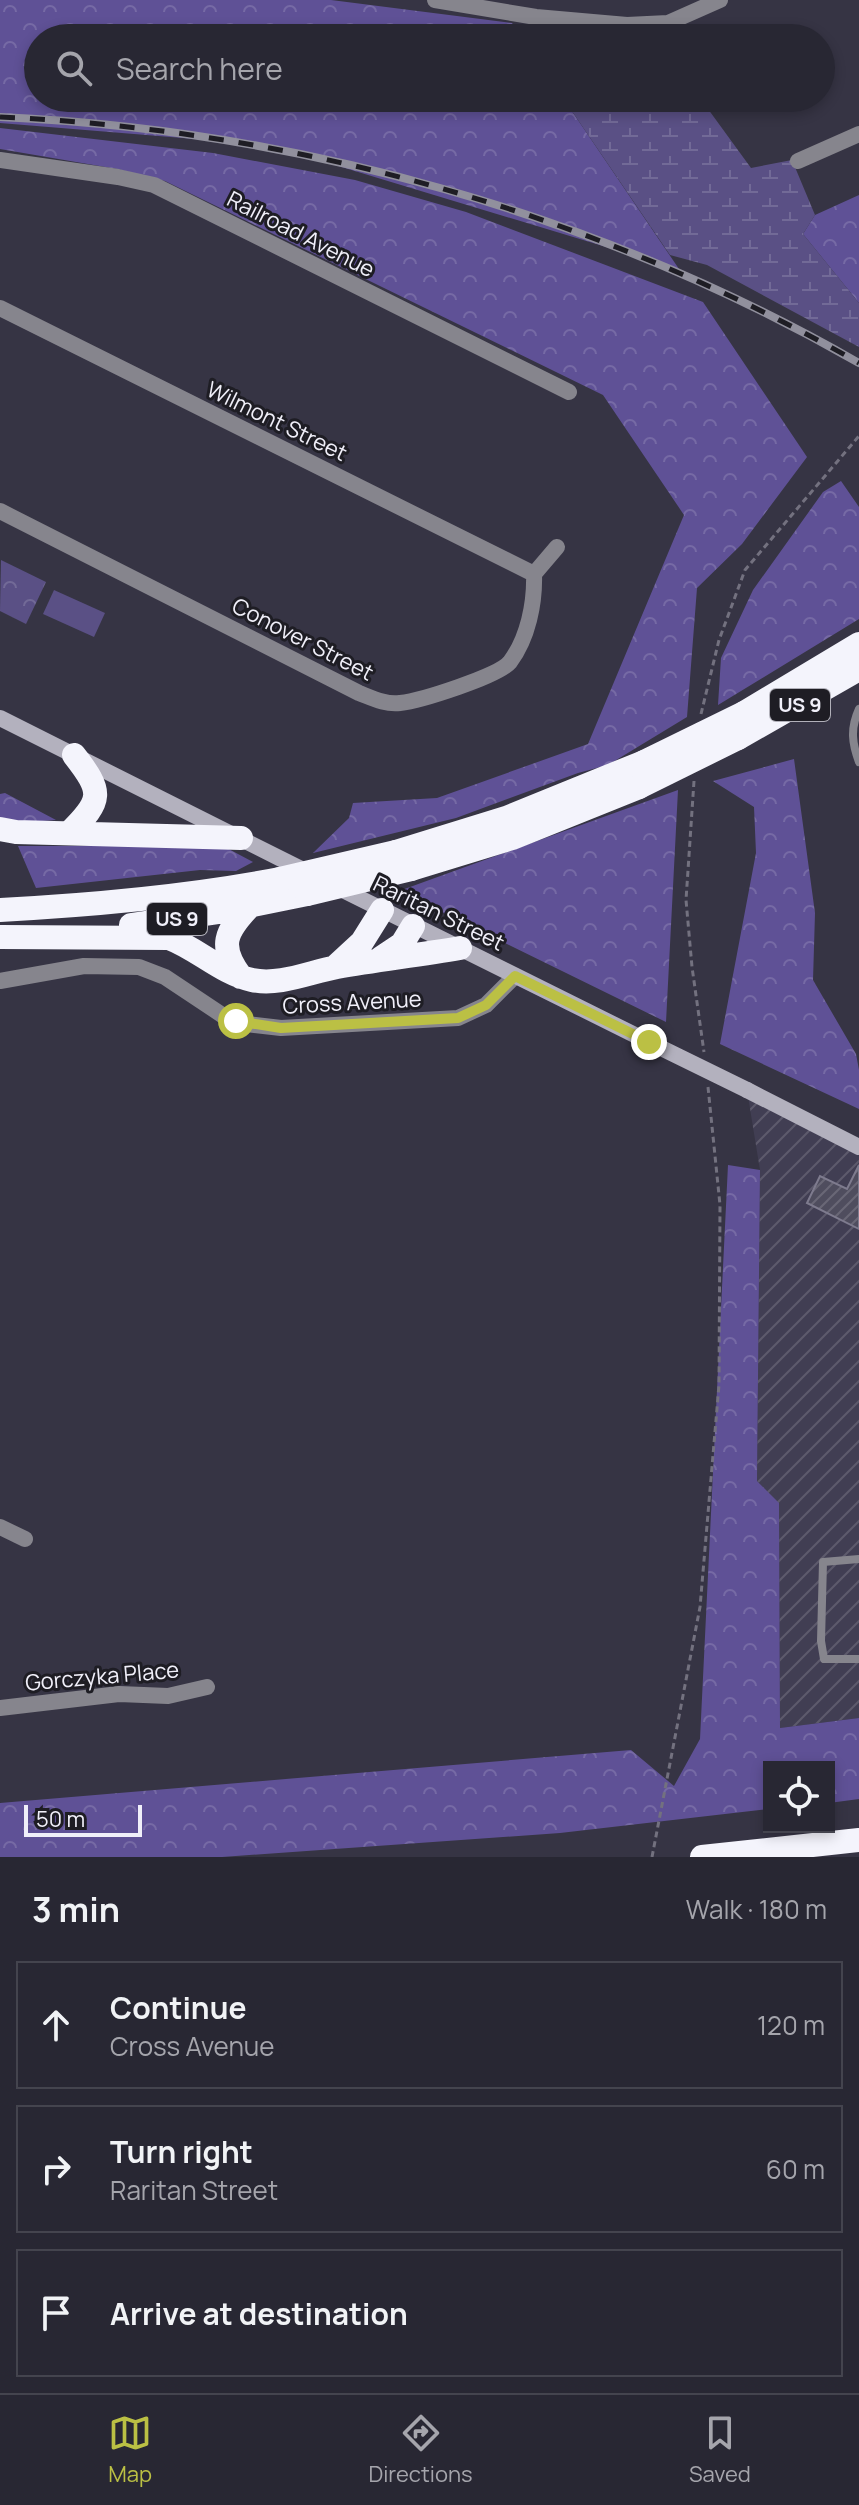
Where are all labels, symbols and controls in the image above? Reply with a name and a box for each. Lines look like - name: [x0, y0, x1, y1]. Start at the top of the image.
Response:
- search box: [24, 24, 835, 112]
- icon: search: [52, 46, 96, 90]
- text: Search here: [116, 48, 283, 89]
- street label: Railroad Avenue: [222, 184, 380, 284]
- street label: Wilmont Street: [202, 374, 352, 468]
- street label: Conover Street: [227, 590, 379, 688]
- road number: US 9: [770, 689, 830, 721]
- street label: Raritan Street: [368, 868, 510, 958]
- road number: US 9: [147, 903, 207, 935]
- street label: Cross Avenue: [282, 983, 422, 1021]
- route start: [218, 1003, 254, 1039]
- route end: [631, 1024, 667, 1060]
- street label: Gorczyka Place: [24, 1654, 180, 1698]
- map controls: [763, 1761, 835, 1833]
- button: locate: [763, 1761, 835, 1833]
- scale bar: [24, 1801, 142, 1837]
- text: 50 m: [36, 1804, 85, 1834]
- text: 3 min: [32, 1886, 120, 1932]
- text: Walk · 180 m: [686, 1891, 827, 1927]
- text: Continue: [110, 1987, 246, 2028]
- icon: ahead: [34, 2003, 78, 2047]
- text: 120 m: [757, 2007, 825, 2043]
- text: Cross Avenue: [110, 2028, 274, 2064]
- text: Turn right: [110, 2131, 253, 2172]
- icon: right: [34, 2147, 78, 2191]
- text: 60 m: [766, 2151, 825, 2187]
- text: Raritan Street: [110, 2172, 278, 2208]
- icon: arrive: [34, 2291, 78, 2335]
- text: Arrive at destination: [110, 2293, 408, 2334]
- tab: Map: [108, 2411, 152, 2489]
- tab: Directions: [368, 2411, 473, 2489]
- tab: Saved: [689, 2411, 751, 2489]

